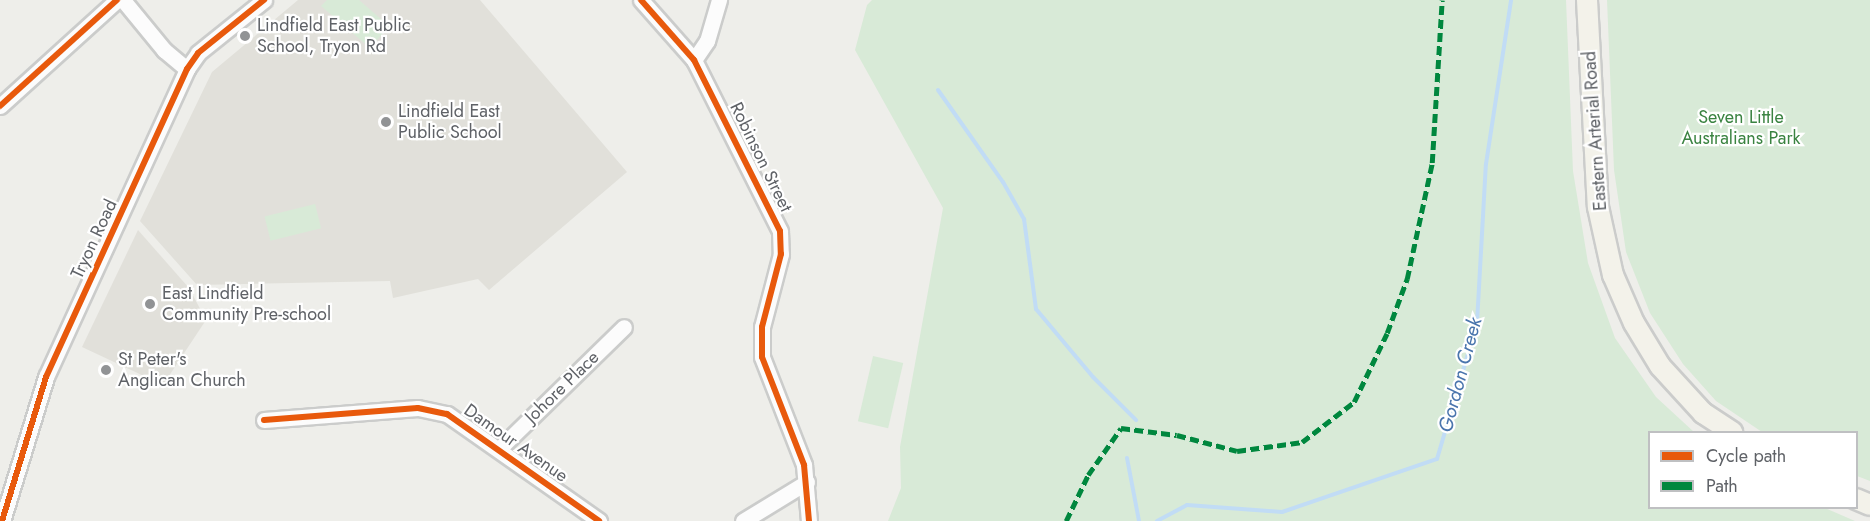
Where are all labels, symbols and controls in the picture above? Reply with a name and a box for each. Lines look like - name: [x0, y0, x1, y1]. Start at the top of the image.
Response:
- place label: Lindfield East Public School, Tryon Rd: [257, 15, 411, 57]
- marker: Lindfield East Public School, Tryon Rd: [238, 29, 252, 43]
- street label: Eastern Arterial Road: [1579, 50, 1611, 212]
- street label: Robinson Street: [725, 99, 797, 215]
- place label: Lindfield East Public School: [398, 101, 502, 144]
- park label: Seven Little Australians Park: [1681, 107, 1801, 150]
- marker: Lindfield East Public School: [379, 115, 393, 129]
- street label: Tryon Road: [66, 196, 122, 282]
- place label: East Lindfield Community Pre-school: [162, 283, 331, 326]
- marker: East Lindfield Community Pre-school: [143, 297, 157, 311]
- water label: Gordon Creek: [1433, 315, 1487, 435]
- street label: Johore Place: [520, 346, 604, 428]
- place label: St Peter's Anglican Church: [118, 349, 246, 392]
- marker: St Peter's Anglican Church: [99, 363, 113, 377]
- street label: Damour Avenue: [460, 399, 572, 487]
- legend: [1648, 431, 1858, 509]
- text: Cycle path: [1706, 443, 1786, 469]
- text: Path: [1706, 473, 1738, 499]

